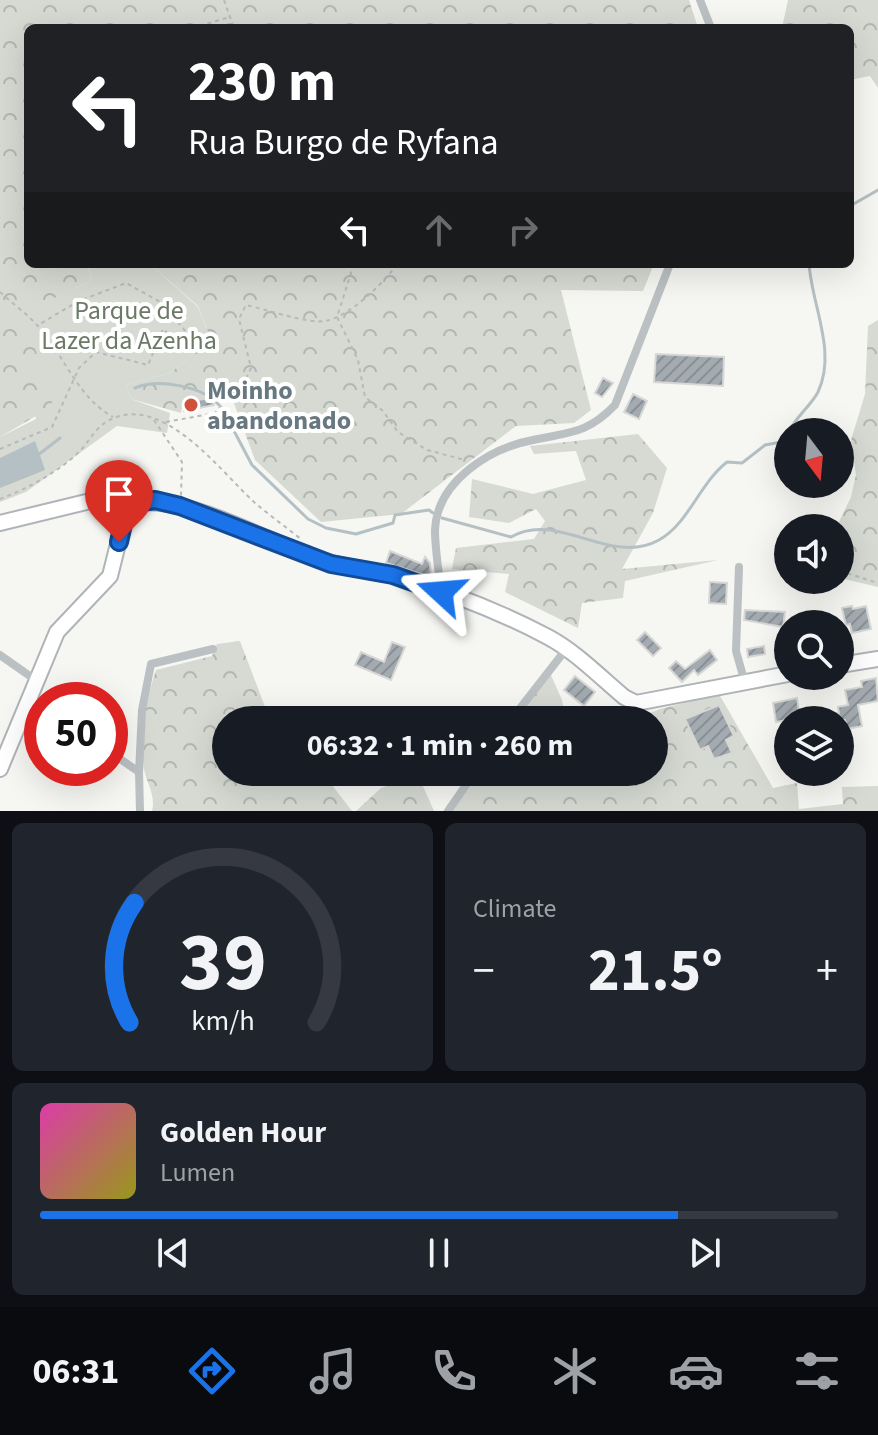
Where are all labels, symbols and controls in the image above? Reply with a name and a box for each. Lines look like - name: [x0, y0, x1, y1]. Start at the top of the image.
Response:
- text: 230 m: [188, 43, 336, 122]
- icon: left: [56, 56, 160, 160]
- text: Rua Burgo de Ryfana: [188, 117, 499, 168]
- icon: left: [333, 208, 377, 252]
- icon: ahead: [417, 208, 461, 252]
- icon: right: [501, 208, 545, 252]
- park label: Parque de Lazer da Azenha: [41, 292, 217, 359]
- place label: Moinho abandonado: [207, 372, 351, 439]
- marker: Moinho abandonado: [182, 396, 200, 414]
- north arrow: [774, 418, 854, 498]
- map controls: [774, 418, 854, 786]
- pin: [85, 460, 153, 542]
- icon: arrive: [97, 472, 141, 516]
- button: sound: [774, 514, 854, 594]
- position arrow: [399, 550, 483, 634]
- button: search: [774, 610, 854, 690]
- speed limit sign: 50: [24, 682, 128, 786]
- button: layers: [774, 706, 854, 786]
- text: 06:32 · 1 min · 260 m: [307, 724, 573, 767]
- text: Climate: [473, 890, 557, 927]
- text: 39: [179, 904, 266, 1022]
- text: 21.5°: [588, 929, 723, 1014]
- text: −: [473, 940, 495, 1003]
- text: +: [816, 940, 838, 1003]
- text: km/h: [191, 1001, 254, 1041]
- text: Golden Hour: [160, 1111, 326, 1154]
- text: Lumen: [160, 1154, 235, 1191]
- icon: previous: [151, 1231, 195, 1275]
- icon: pause: [417, 1231, 461, 1275]
- icon: next: [683, 1231, 727, 1275]
- icon: directions: [184, 1343, 240, 1399]
- icon: music: [305, 1343, 361, 1399]
- icon: phone: [426, 1343, 482, 1399]
- icon: climate: [547, 1343, 603, 1399]
- icon: car: [668, 1343, 724, 1399]
- icon: filters: [789, 1343, 845, 1399]
- text: 06:31: [33, 1346, 119, 1397]

